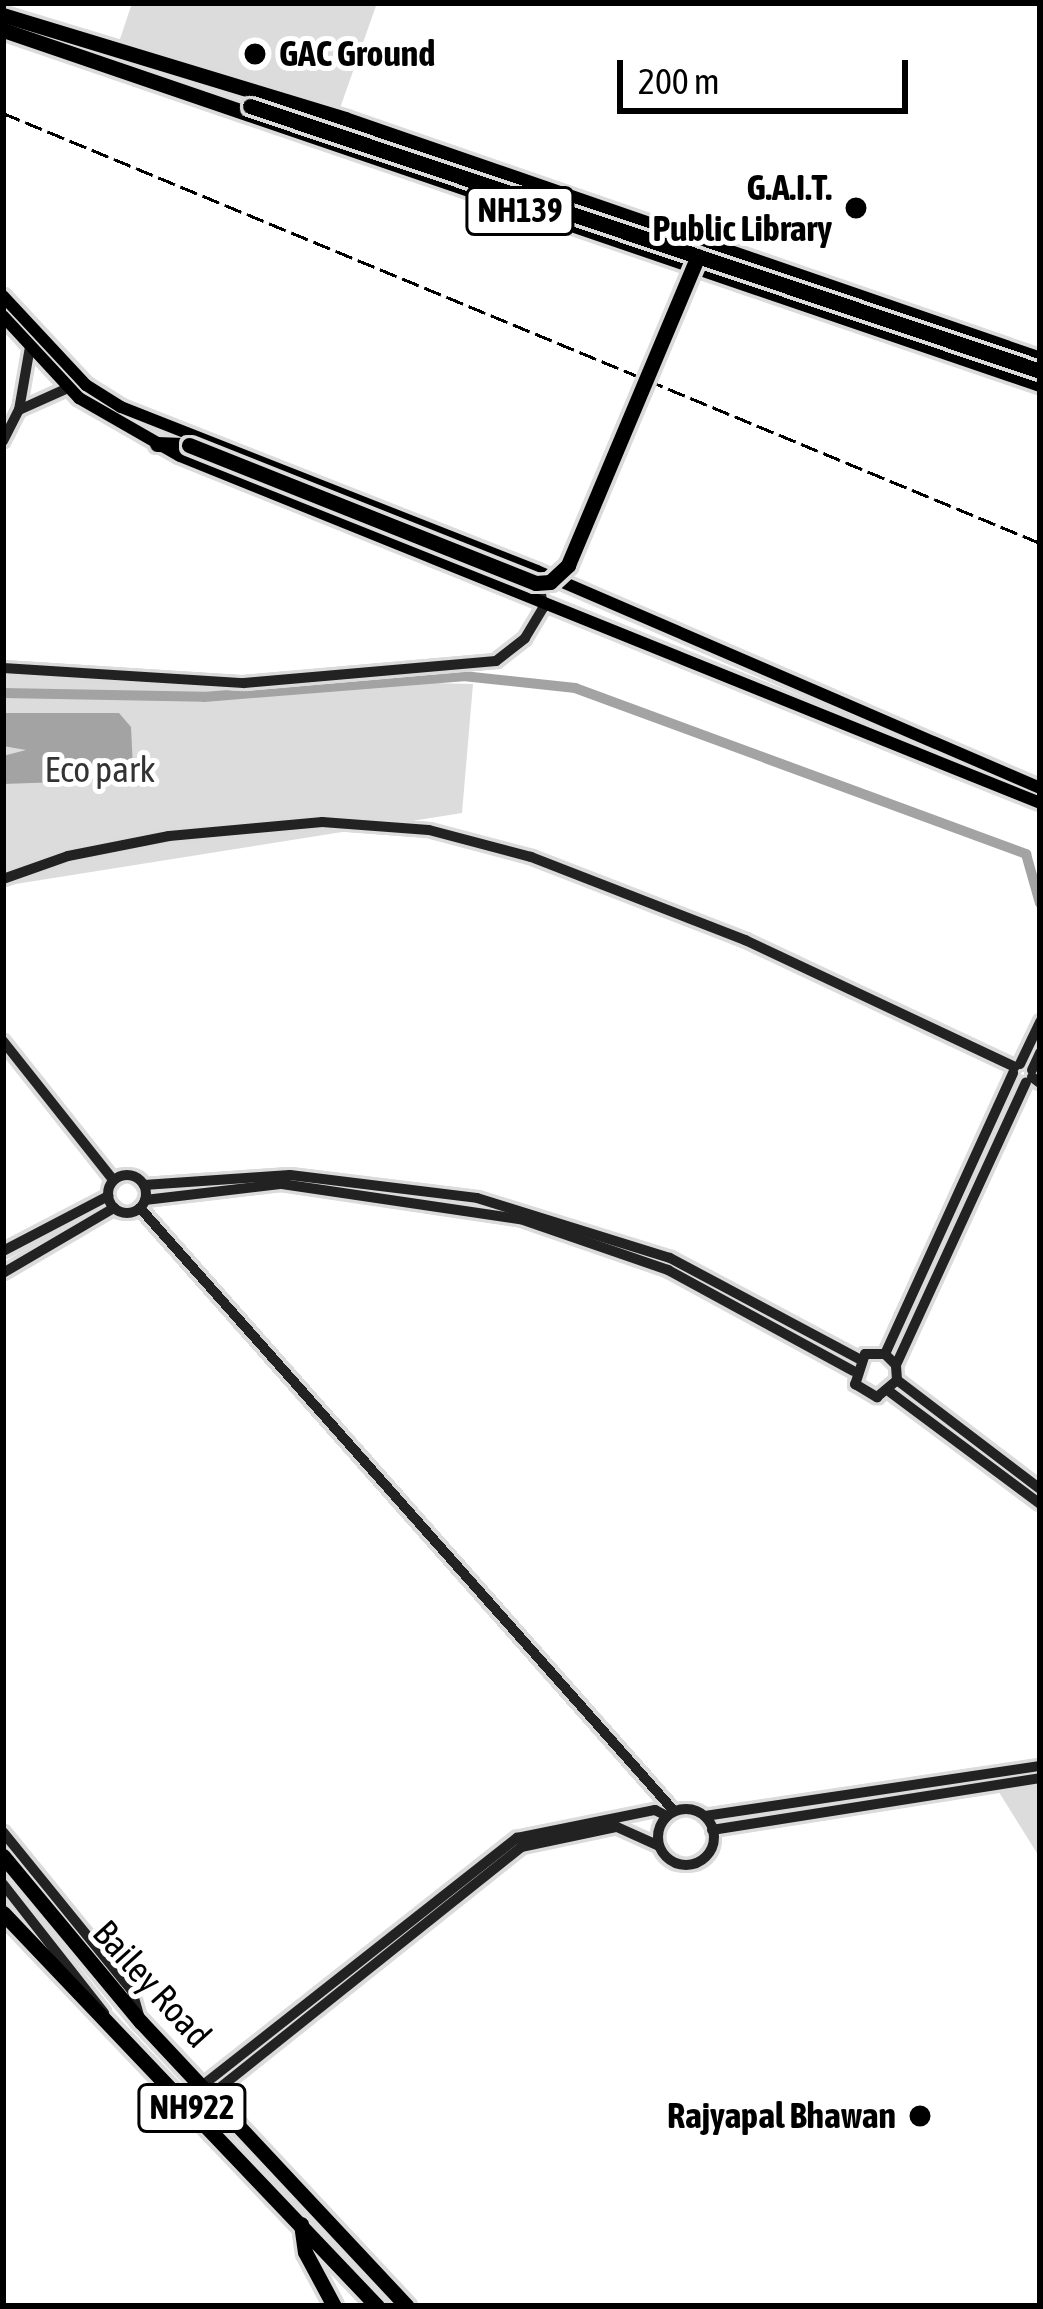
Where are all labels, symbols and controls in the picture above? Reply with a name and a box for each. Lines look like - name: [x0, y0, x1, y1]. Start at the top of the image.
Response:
- place label: GAC Ground: [279, 32, 435, 76]
- scale bar: [623, 36, 914, 110]
- marker: GAC Ground: [242, 41, 268, 67]
- text: 200 m: [638, 60, 720, 102]
- place label: G.A.I.T. Public Library: [652, 165, 832, 250]
- road number: NH139: [463, 184, 577, 238]
- marker: G.A.I.T. Public Library: [843, 195, 869, 221]
- park label: Eco park: [45, 748, 155, 792]
- street label: Bailey Road: [84, 1912, 220, 2056]
- road number: NH922: [135, 2081, 249, 2135]
- place label: Rajyapal Bhawan: [667, 2094, 896, 2138]
- marker: Rajyapal Bhawan: [907, 2103, 933, 2129]

